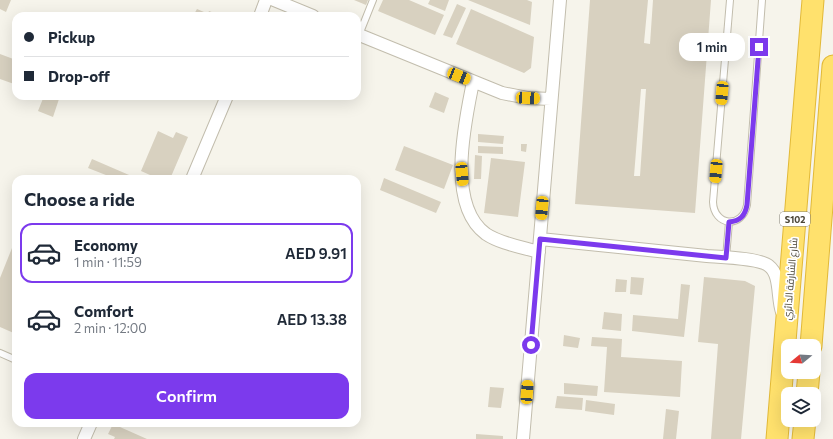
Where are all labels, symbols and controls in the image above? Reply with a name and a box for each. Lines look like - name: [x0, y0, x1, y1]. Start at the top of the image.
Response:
- text: Pickup: [48, 28, 95, 46]
- callout: 1 min: [679, 33, 745, 61]
- route end: [750, 38, 768, 56]
- text: 1 min: [697, 39, 727, 55]
- car: [446, 66, 472, 86]
- text: Drop-off: [48, 67, 110, 85]
- car: [715, 81, 729, 105]
- car: [516, 91, 540, 105]
- car: [709, 159, 723, 183]
- car: [455, 162, 469, 186]
- text: Choose a ride: [24, 188, 135, 210]
- car: [535, 196, 549, 220]
- road number: S102: [780, 212, 810, 226]
- icon: car: [26, 235, 62, 271]
- text: Economy: [74, 236, 138, 254]
- street label: شارع الشارقة الدائري: [780, 237, 802, 321]
- text: AED 9.91: [285, 244, 347, 262]
- text: 1 min · 11:59: [74, 254, 142, 270]
- icon: car: [26, 301, 62, 337]
- text: Comfort: [74, 302, 134, 320]
- text: AED 13.38: [277, 310, 347, 328]
- text: 2 min · 12:00: [74, 320, 147, 336]
- route start: [522, 336, 540, 354]
- north arrow: [781, 339, 821, 379]
- map controls: [781, 339, 821, 427]
- button: Confirm: [24, 373, 349, 419]
- car: [520, 380, 534, 404]
- button: layers: [781, 387, 821, 427]

